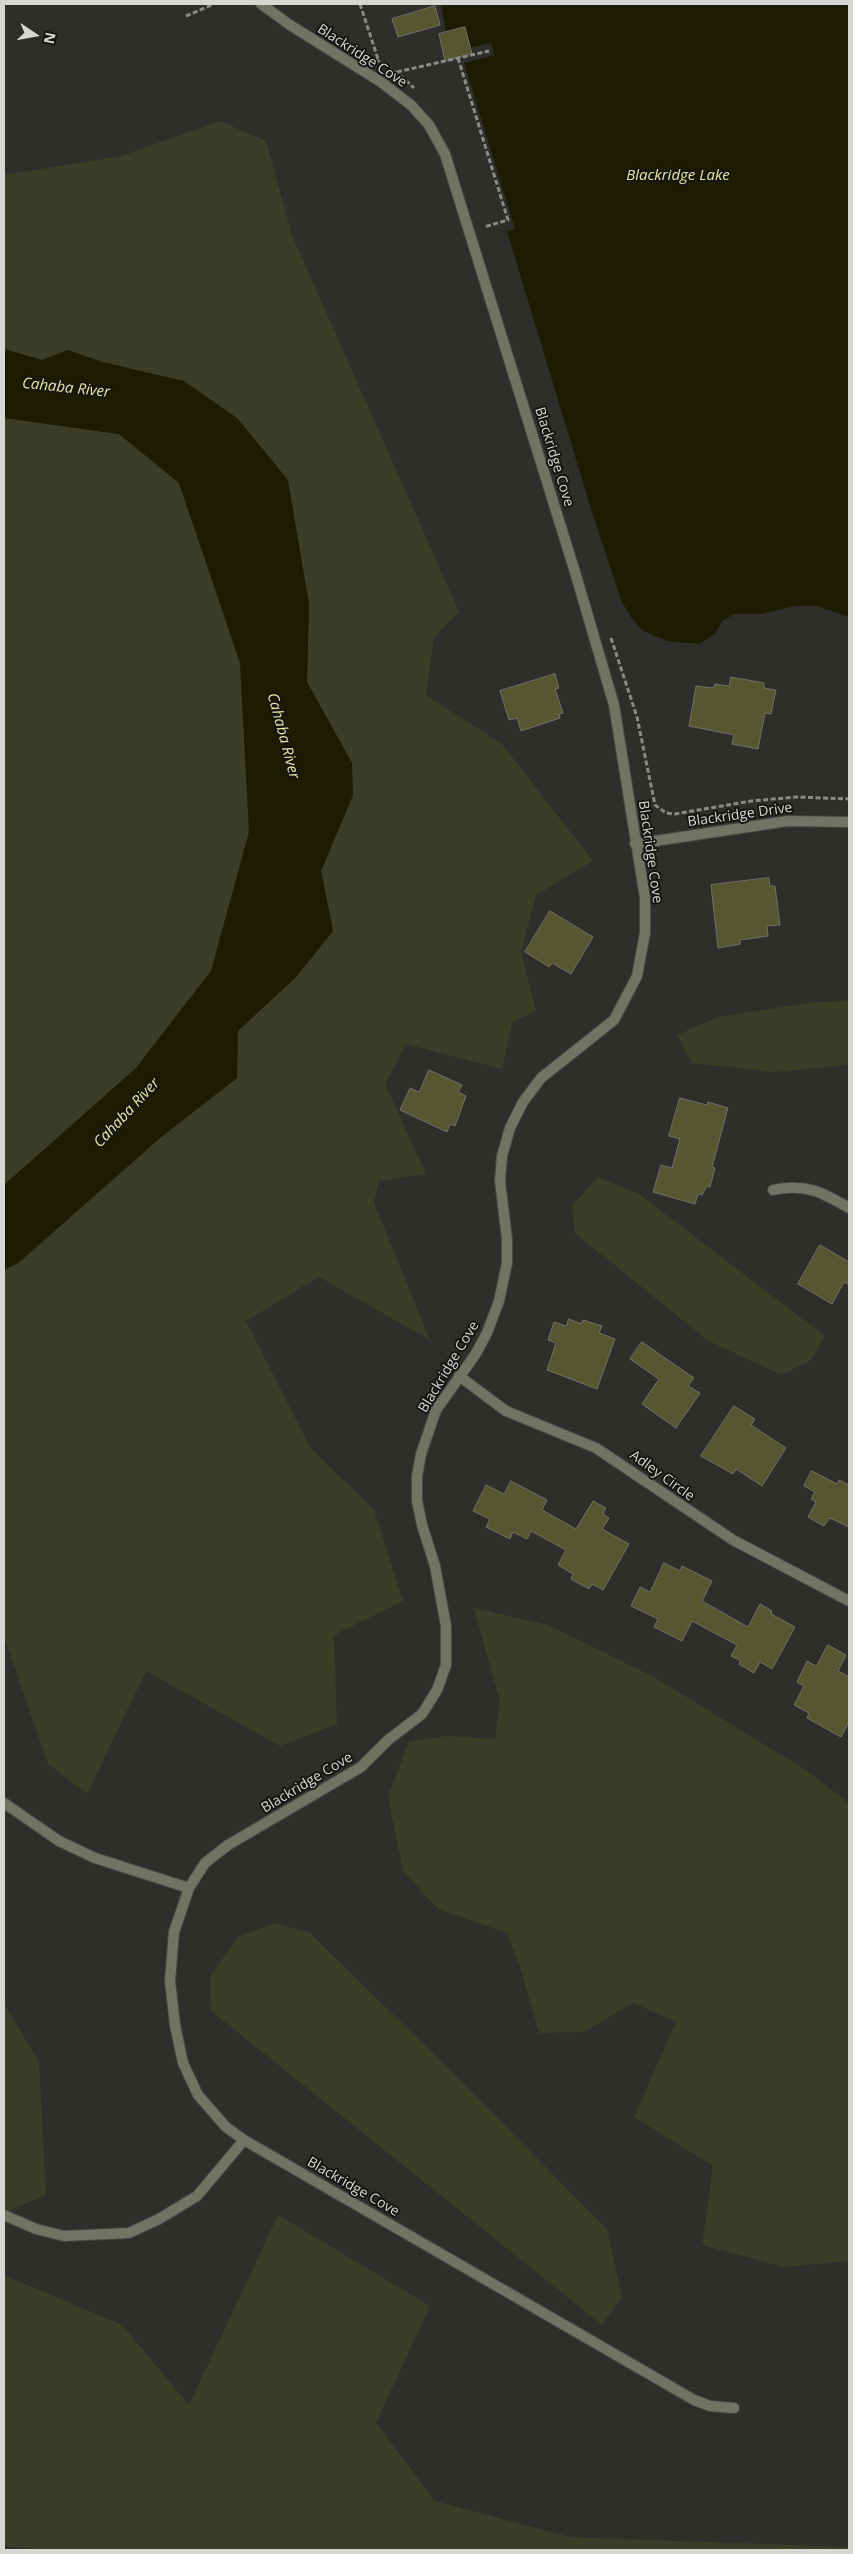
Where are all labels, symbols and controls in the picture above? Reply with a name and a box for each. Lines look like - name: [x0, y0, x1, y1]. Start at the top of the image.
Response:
- north arrow: [10, 10, 60, 60]
- street label: Blackridge Cove: [314, 21, 410, 91]
- text: N: [40, 31, 61, 46]
- water label: Blackridge Lake: [626, 167, 730, 185]
- water label: Cahaba River: [21, 374, 111, 402]
- street label: Blackridge Cove: [531, 405, 577, 509]
- water label: Cahaba River: [263, 691, 303, 781]
- street label: Blackridge Drive: [687, 799, 793, 831]
- street label: Blackridge Cove: [634, 800, 666, 904]
- water label: Cahaba River: [90, 1075, 164, 1151]
- street label: Blackridge Cove: [415, 1318, 483, 1416]
- street label: Adley Circle: [626, 1447, 698, 1505]
- street label: Blackridge Cove: [258, 1749, 356, 1817]
- street label: Blackridge Cove: [304, 2154, 402, 2220]

